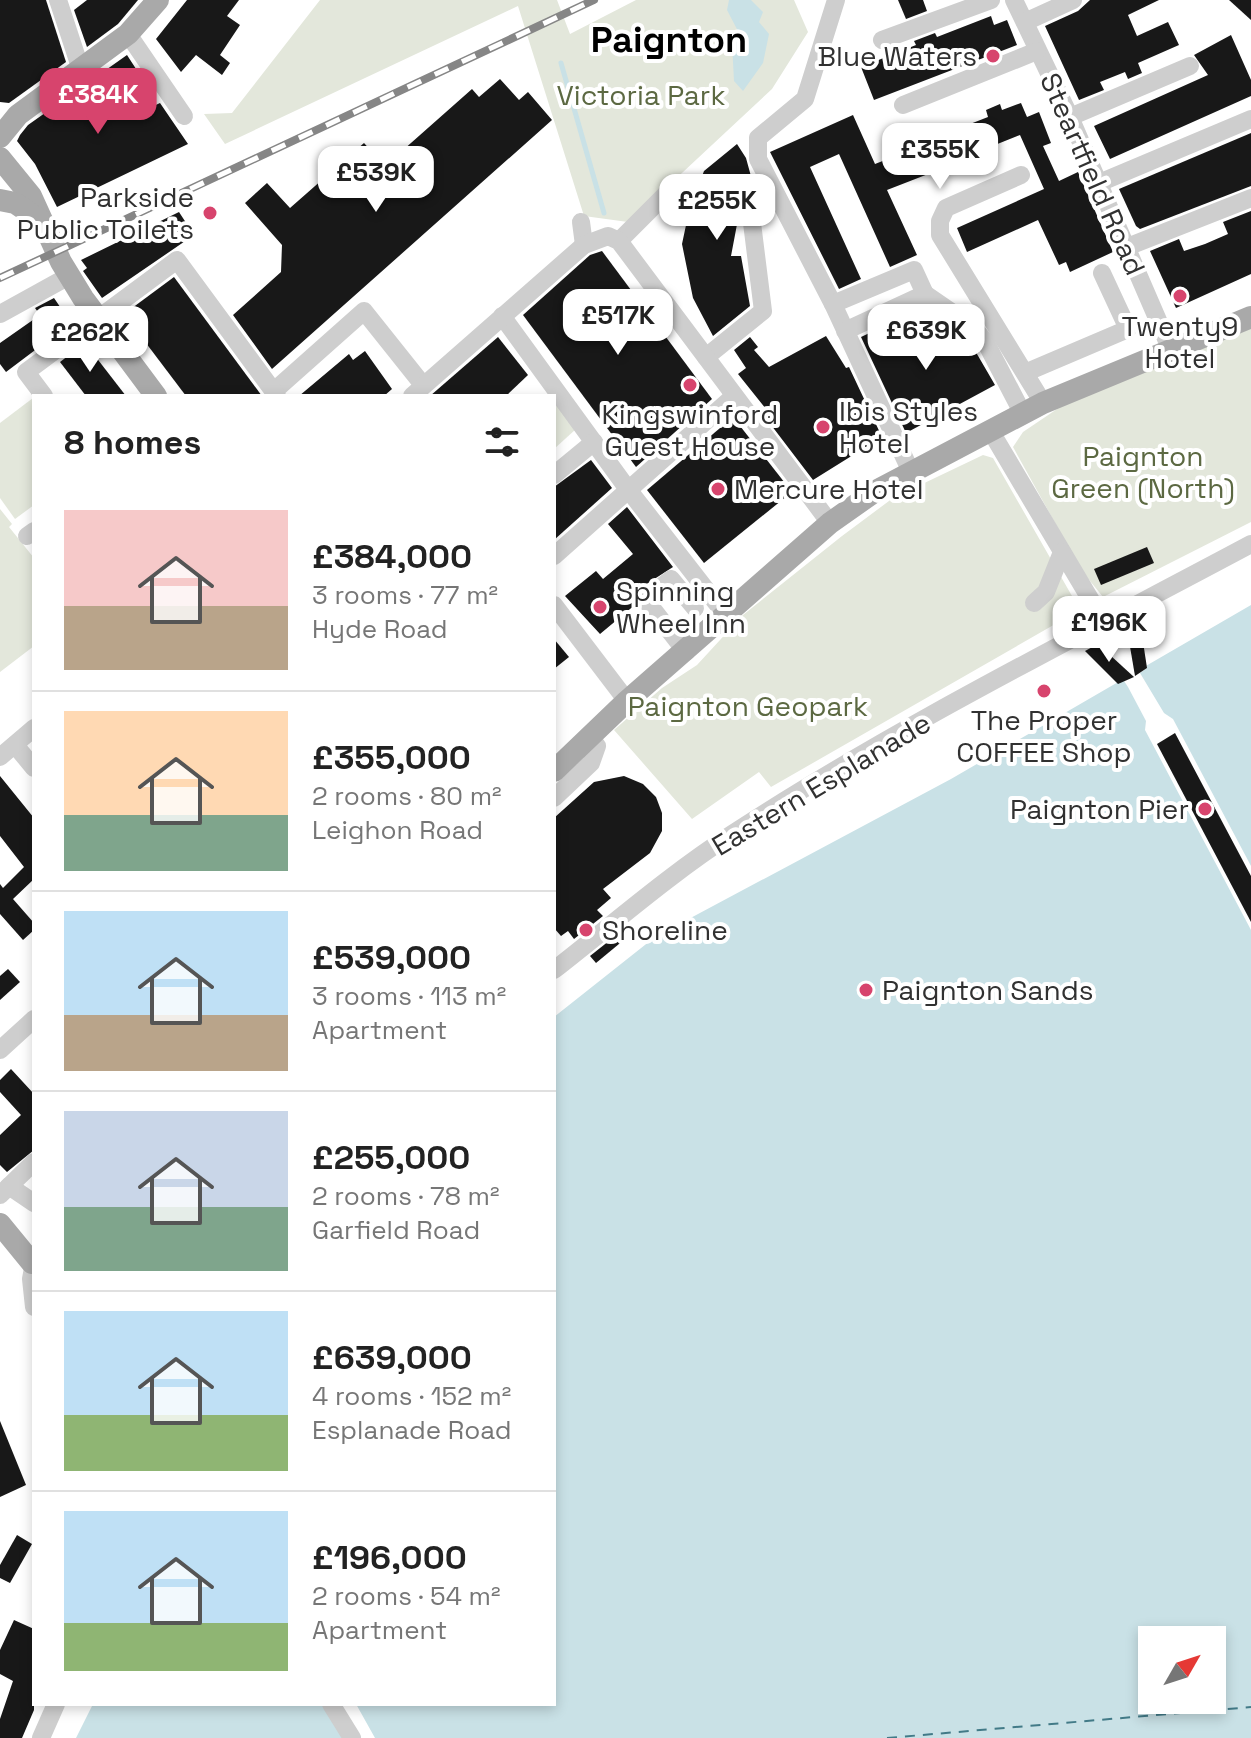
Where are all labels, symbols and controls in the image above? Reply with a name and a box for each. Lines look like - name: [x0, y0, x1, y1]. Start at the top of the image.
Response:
- district label: Paignton: [591, 17, 747, 63]
- place label: Blue Waters: [818, 38, 977, 74]
- marker: Blue Waters: [984, 47, 1002, 65]
- street label: Steartfield Road: [1032, 67, 1154, 281]
- pin: £384K: [42, 68, 154, 136]
- text: £384K: [58, 77, 138, 111]
- park label: Victoria Park: [556, 77, 726, 113]
- pin: £355K: [884, 123, 996, 191]
- text: £355K: [900, 132, 980, 166]
- pin: £539K: [320, 146, 432, 214]
- text: £539K: [336, 155, 416, 189]
- pin: £255K: [661, 174, 773, 242]
- place label: Parkside Public Toilets: [17, 179, 194, 247]
- text: £255K: [677, 183, 757, 217]
- marker: Parkside Public Toilets: [201, 204, 219, 222]
- marker: Twenty9 Hotel: [1171, 287, 1189, 305]
- pin: £517K: [562, 289, 674, 357]
- text: £517K: [581, 298, 655, 332]
- pin: £639K: [870, 304, 982, 372]
- pin: £262K: [34, 306, 146, 374]
- place label: Twenty9 Hotel: [1122, 308, 1239, 376]
- text: £639K: [886, 313, 966, 347]
- text: £262K: [50, 315, 130, 349]
- marker: Kingswinford Guest House: [681, 376, 699, 394]
- place label: Ibis Styles Hotel: [839, 393, 978, 461]
- place label: Kingswinford Guest House: [602, 396, 778, 464]
- marker: Ibis Styles Hotel: [814, 418, 832, 436]
- icon: filters: [480, 420, 524, 464]
- text: 8 homes: [64, 421, 201, 464]
- park label: Paignton Green (North): [1051, 438, 1235, 506]
- place label: Mercure Hotel: [734, 471, 924, 507]
- marker: Mercure Hotel: [709, 480, 727, 498]
- text: £384,000: [312, 535, 472, 578]
- icon: home: [128, 542, 224, 638]
- place label: Spinning Wheel Inn: [616, 573, 746, 641]
- text: 3 rooms · 77 m²: [312, 578, 498, 612]
- pin: £196K: [1053, 596, 1165, 664]
- marker: Spinning Wheel Inn: [591, 598, 609, 616]
- text: £196K: [1071, 605, 1147, 639]
- text: Hyde Road: [312, 612, 448, 646]
- marker: The Proper COFFEE Shop: [1035, 682, 1053, 700]
- park label: Paignton Geopark: [628, 688, 868, 724]
- place label: The Proper COFFEE Shop: [956, 702, 1132, 770]
- street label: Eastern Esplanade: [705, 704, 937, 864]
- text: £355,000: [312, 736, 471, 779]
- icon: home: [128, 743, 224, 839]
- text: 2 rooms · 80 m²: [312, 779, 502, 813]
- place label: Paignton Pier: [1010, 791, 1189, 827]
- marker: Paignton Pier: [1196, 800, 1214, 818]
- text: Leighon Road: [312, 813, 483, 847]
- place label: Shoreline: [602, 912, 728, 948]
- marker: Shoreline: [577, 921, 595, 939]
- text: £539,000: [312, 936, 471, 979]
- icon: home: [128, 943, 224, 1039]
- place label: Paignton Sands: [882, 972, 1093, 1008]
- text: 3 rooms · 113 m²: [312, 979, 506, 1013]
- marker: Paignton Sands: [857, 981, 875, 999]
- text: Apartment: [312, 1013, 447, 1047]
- text: £255,000: [312, 1136, 470, 1179]
- icon: home: [128, 1143, 224, 1239]
- text: 2 rooms · 78 m²: [312, 1179, 499, 1213]
- text: Garfield Road: [312, 1213, 480, 1247]
- text: £639,000: [312, 1336, 472, 1379]
- icon: home: [128, 1343, 224, 1439]
- text: 4 rooms · 152 m²: [312, 1379, 511, 1413]
- text: Esplanade Road: [312, 1413, 512, 1447]
- text: £196,000: [312, 1536, 467, 1579]
- icon: home: [128, 1543, 224, 1639]
- text: 2 rooms · 54 m²: [312, 1579, 501, 1613]
- text: Apartment: [312, 1613, 447, 1647]
- north arrow: [1138, 1626, 1226, 1714]
- map controls: [1138, 1626, 1226, 1714]

